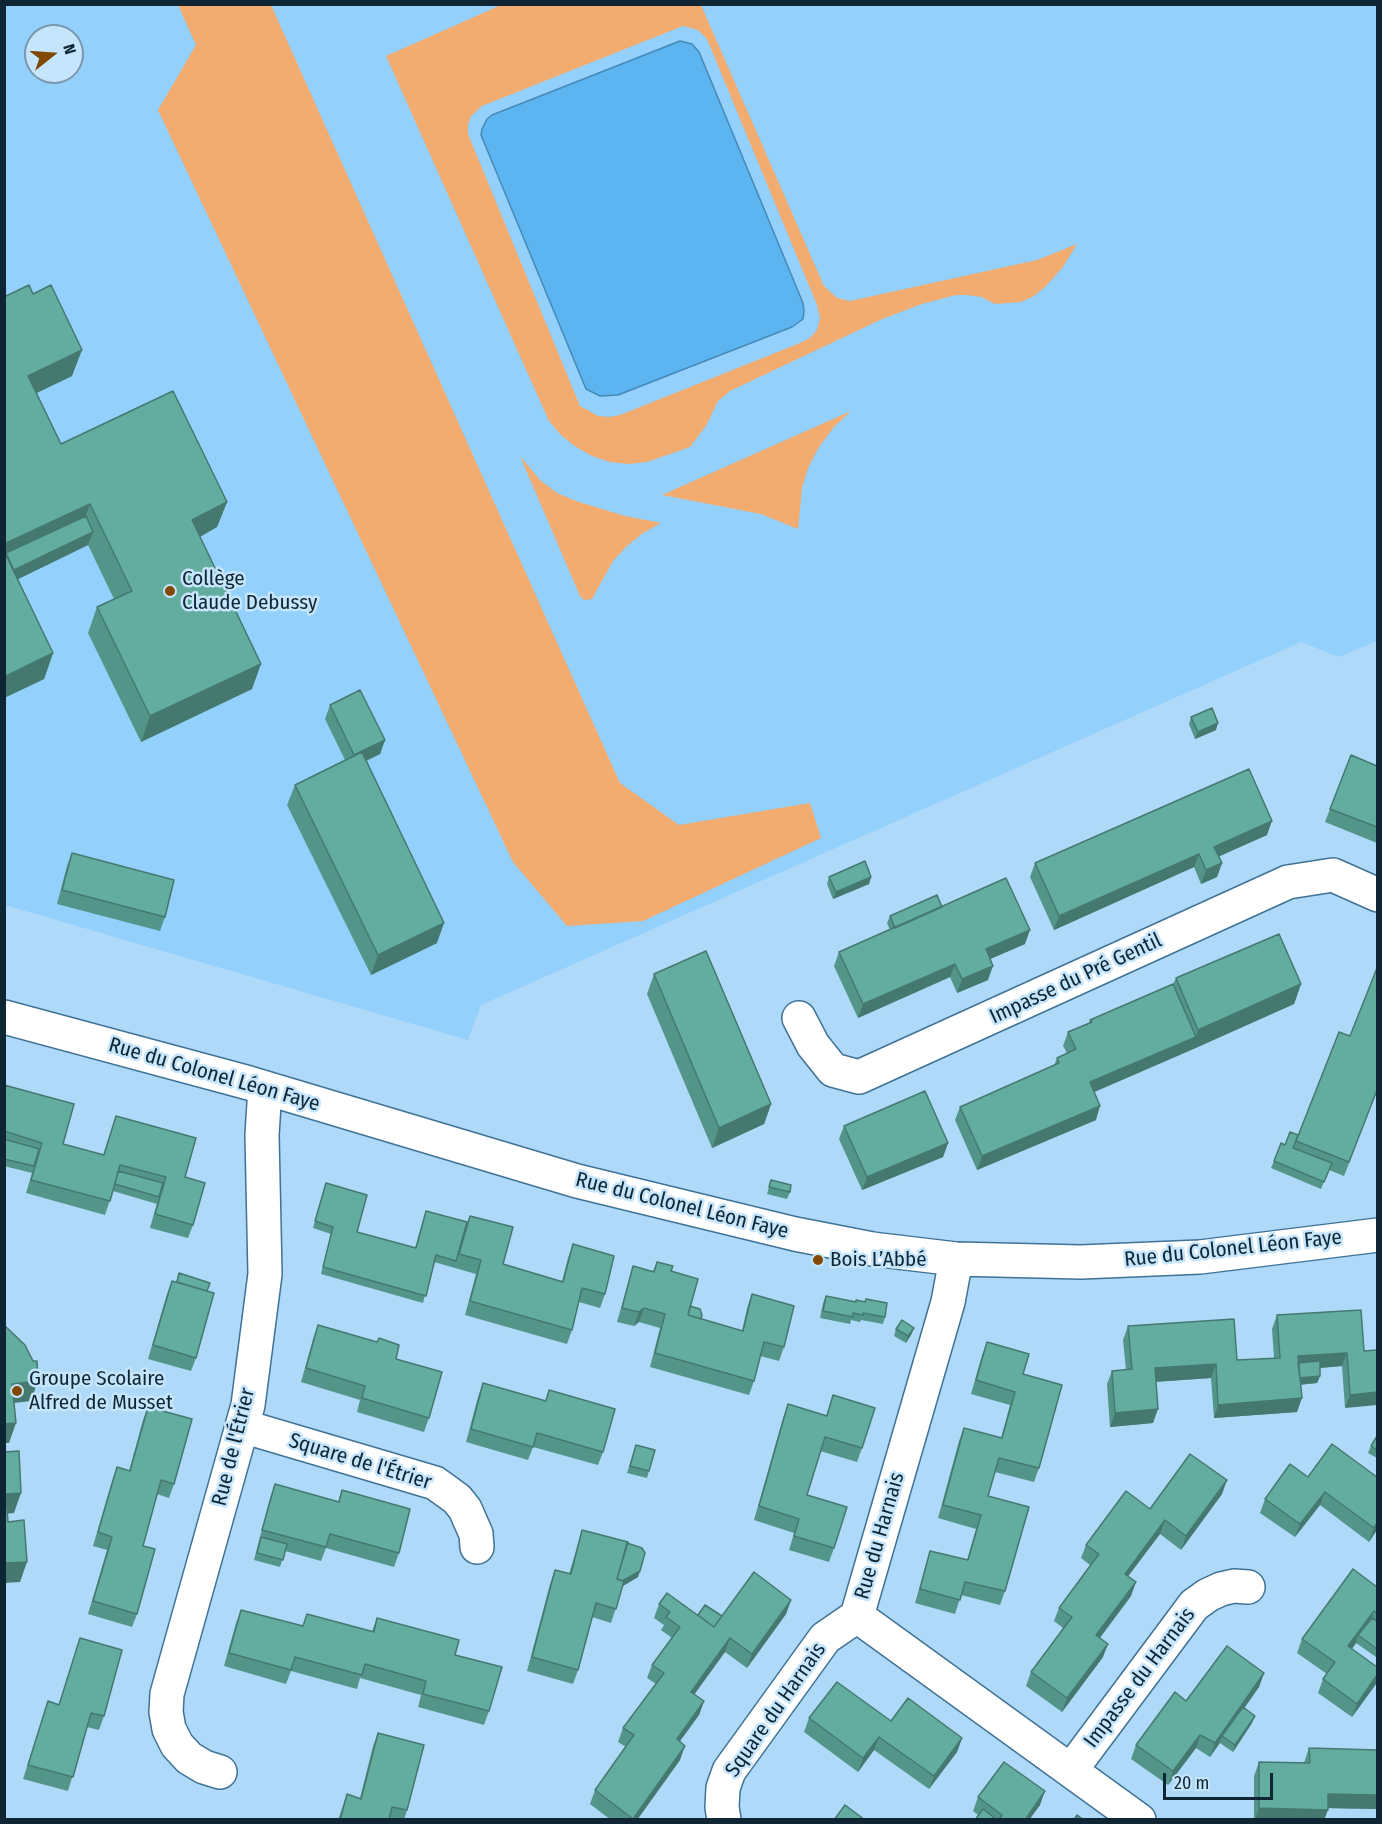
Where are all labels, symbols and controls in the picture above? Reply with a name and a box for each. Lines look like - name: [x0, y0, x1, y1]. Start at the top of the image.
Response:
- north arrow: [24, 24, 84, 84]
- text: N: [59, 42, 80, 57]
- place label: Collège Claude Debussy: [182, 566, 317, 616]
- marker: Collège Claude Debussy: [163, 584, 177, 598]
- street label: Impasse du Pré Gentil: [986, 928, 1166, 1030]
- street label: Rue du Colonel Léon Faye: [106, 1033, 322, 1117]
- street label: Rue du Colonel Léon Faye: [573, 1167, 791, 1245]
- street label: Rue du Colonel Léon Faye: [1123, 1225, 1343, 1273]
- place label: Bois L’Abbé: [830, 1247, 927, 1273]
- marker: Bois L’Abbé: [811, 1253, 825, 1267]
- place label: Groupe Scolaire Alfred de Musset: [29, 1366, 173, 1416]
- marker: Groupe Scolaire Alfred de Musset: [10, 1384, 24, 1398]
- street label: Rue de l'Étrier: [207, 1385, 261, 1509]
- street label: Square de l'Étrier: [286, 1428, 434, 1496]
- street label: Rue du Harnais: [850, 1470, 910, 1602]
- street label: Impasse du Harnais: [1079, 1603, 1201, 1753]
- street label: Square du Harnais: [720, 1638, 832, 1782]
- scale bar: [1166, 1761, 1276, 1799]
- text: 20 m: [1174, 1772, 1209, 1794]

